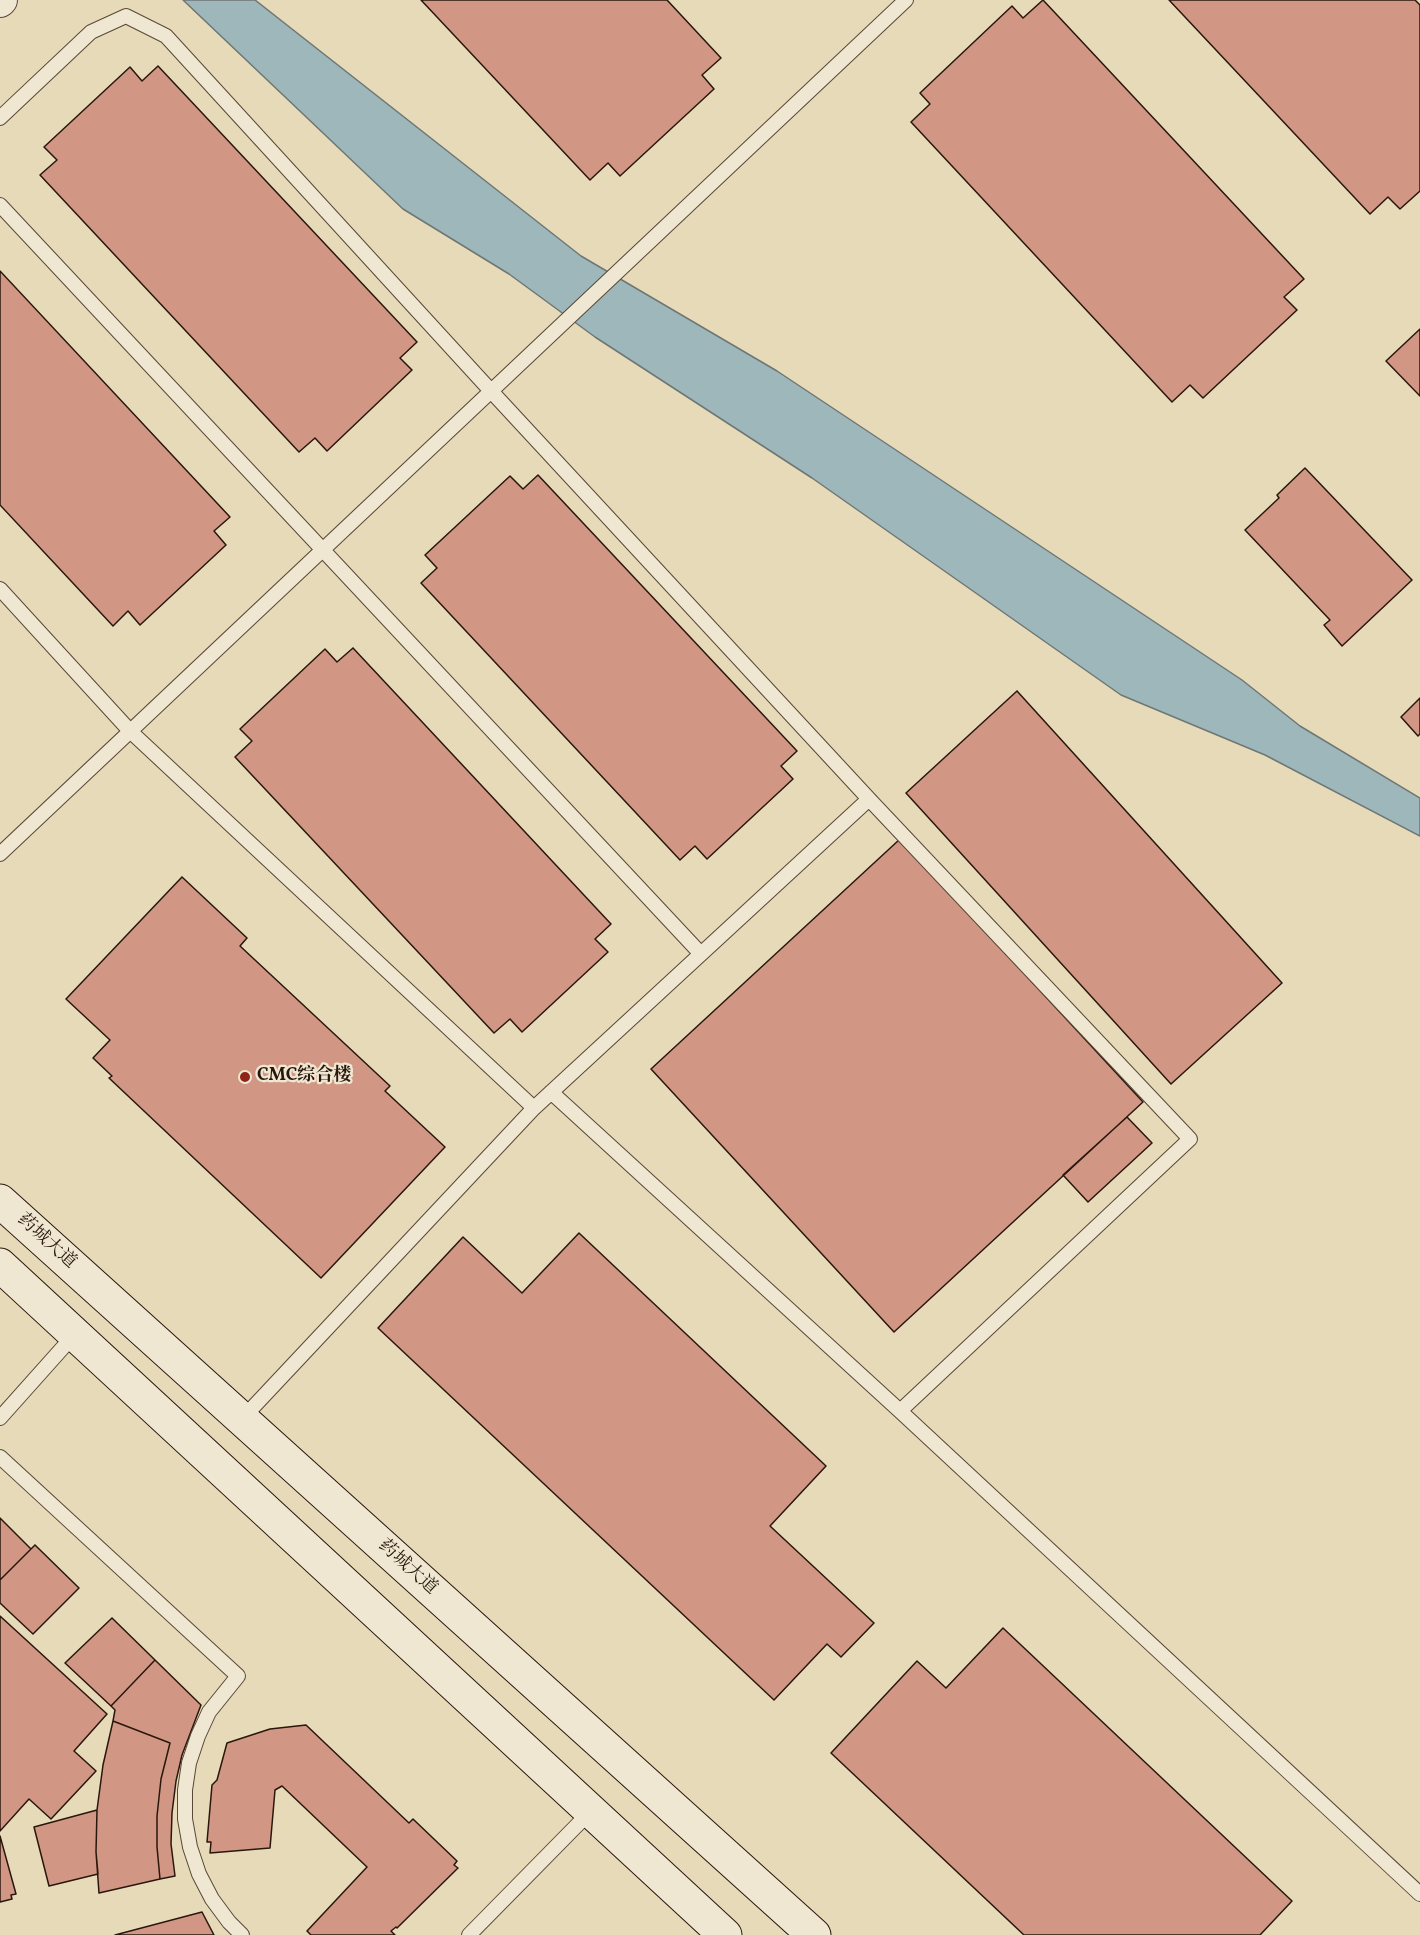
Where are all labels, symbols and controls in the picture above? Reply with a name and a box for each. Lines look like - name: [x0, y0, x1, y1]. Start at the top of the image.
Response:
- place label: CMC综合楼: [257, 1066, 351, 1088]
- marker: CMC综合楼: [238, 1070, 252, 1084]
- street label: 药城大道: [12, 1210, 80, 1274]
- street label: 药城大道: [373, 1536, 441, 1600]

